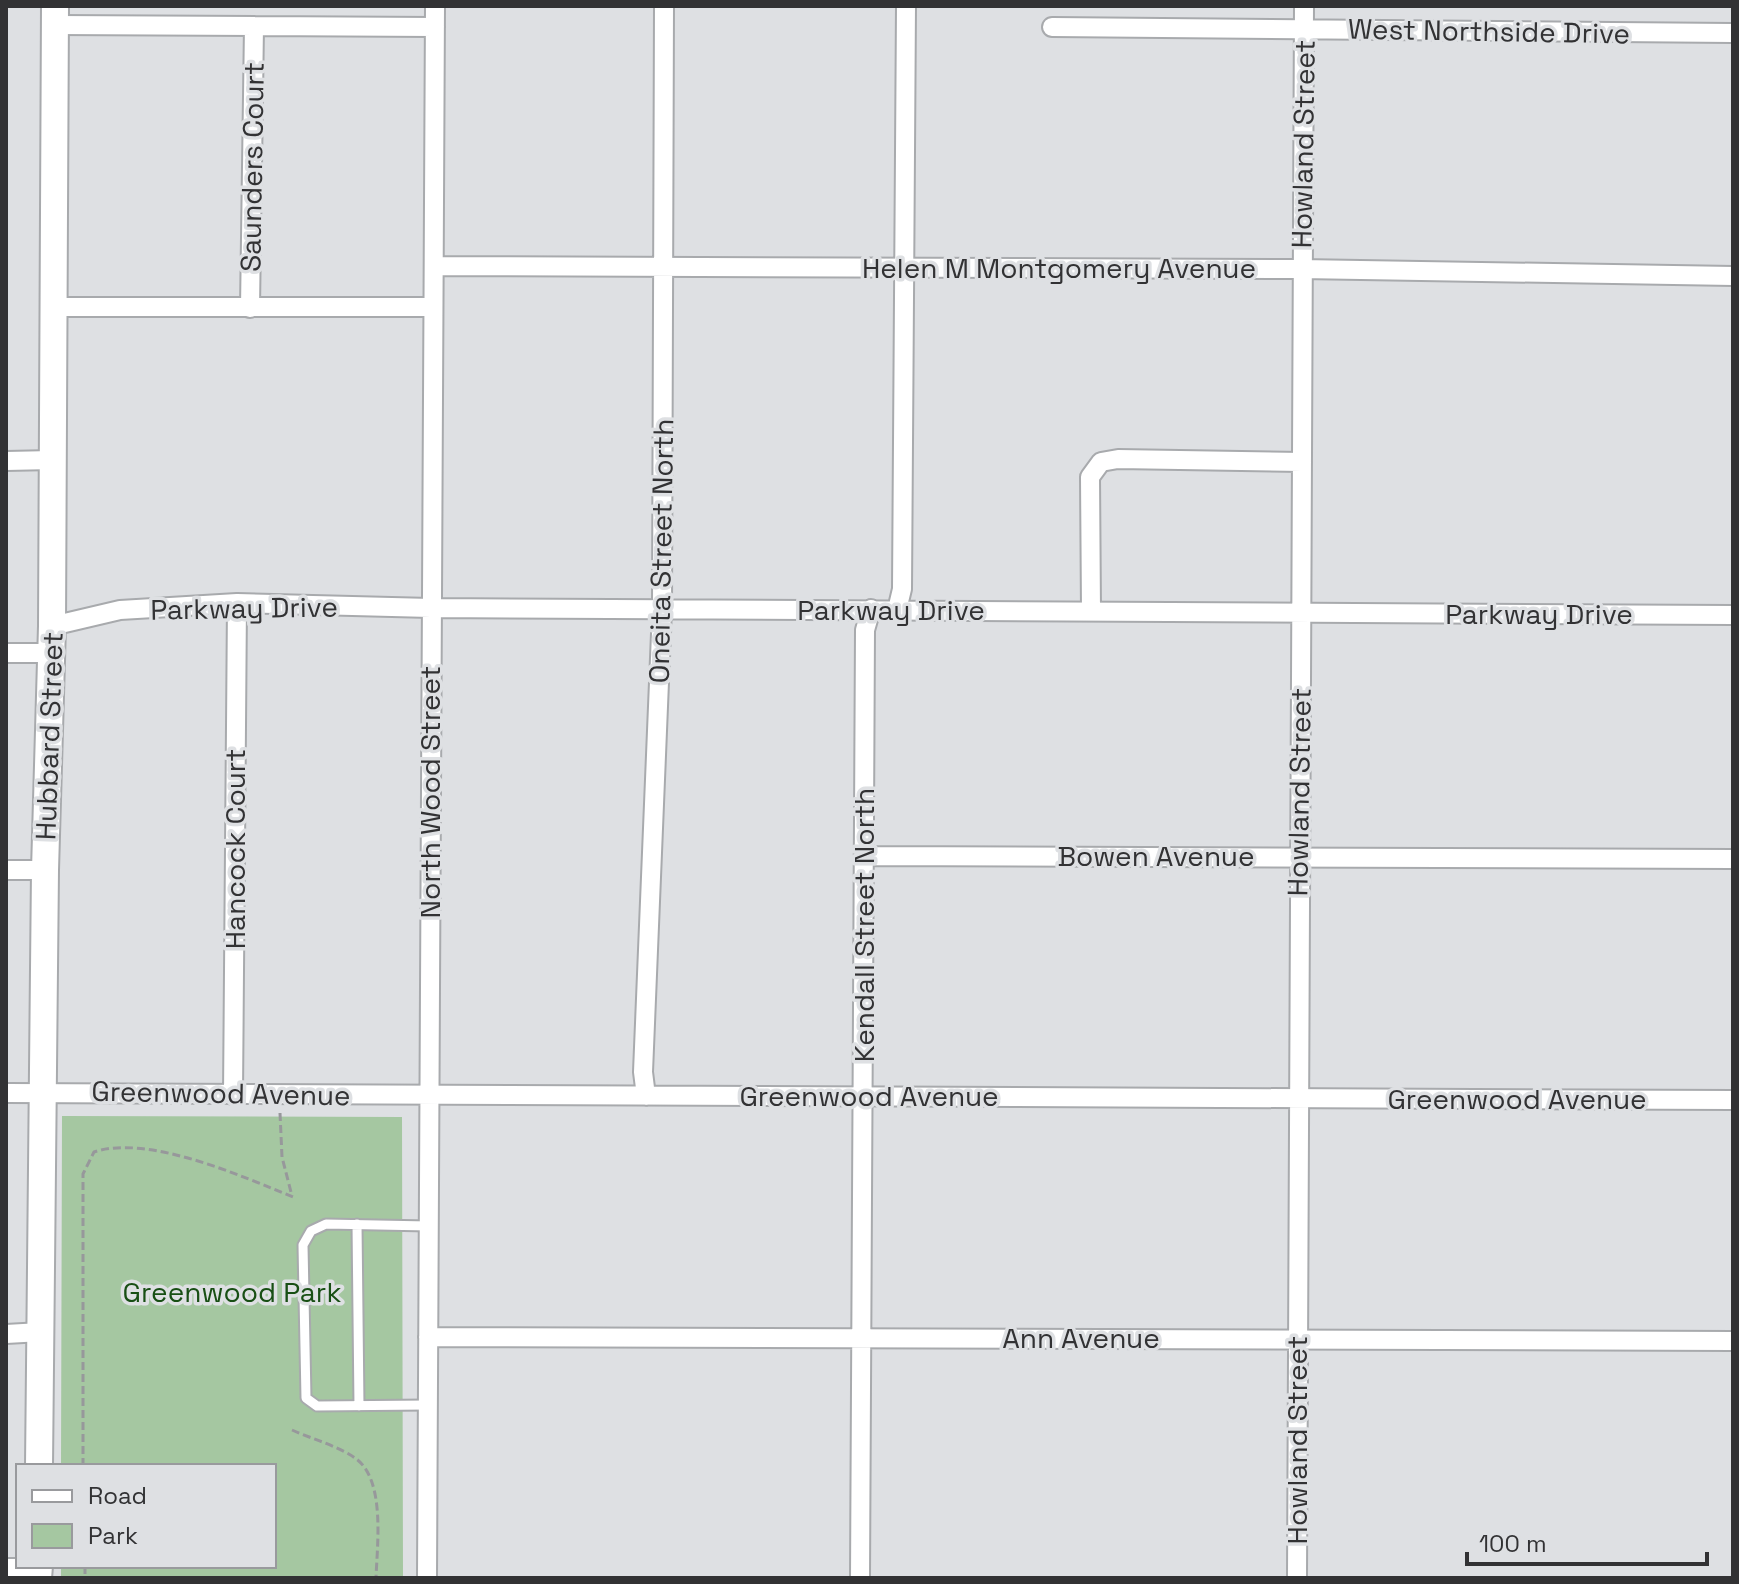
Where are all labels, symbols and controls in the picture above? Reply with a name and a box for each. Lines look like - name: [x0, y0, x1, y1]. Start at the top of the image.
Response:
- street label: West Northside Drive: [1348, 11, 1630, 51]
- street label: Howland Street: [1283, 39, 1323, 249]
- street label: Saunders Court: [232, 62, 272, 272]
- street label: Helen M Montgomery Avenue: [862, 250, 1256, 286]
- street label: Oneita Street North: [641, 418, 681, 684]
- street label: Parkway Drive: [150, 588, 338, 628]
- street label: Parkway Drive: [797, 592, 985, 628]
- street label: Parkway Drive: [1445, 596, 1633, 632]
- street label: Hubbard Street: [27, 631, 71, 841]
- street label: North Wood Street: [412, 666, 448, 919]
- street label: Howland Street: [1279, 687, 1319, 897]
- street label: Hancock Court: [217, 749, 253, 949]
- street label: Kendall Street North: [846, 788, 882, 1062]
- street label: Bowen Avenue: [1057, 838, 1255, 874]
- street label: Greenwood Avenue: [91, 1073, 351, 1113]
- street label: Greenwood Avenue: [739, 1078, 999, 1114]
- street label: Greenwood Avenue: [1387, 1081, 1647, 1117]
- park label: Greenwood Park: [123, 1274, 341, 1310]
- street label: Ann Avenue: [1002, 1320, 1160, 1356]
- street label: Howland Street: [1279, 1336, 1315, 1544]
- legend: [16, 1464, 276, 1568]
- text: Road: [88, 1480, 147, 1511]
- scale bar: [1467, 1516, 1707, 1566]
- text: Park: [88, 1520, 138, 1551]
- text: 100 m: [1479, 1528, 1547, 1559]

